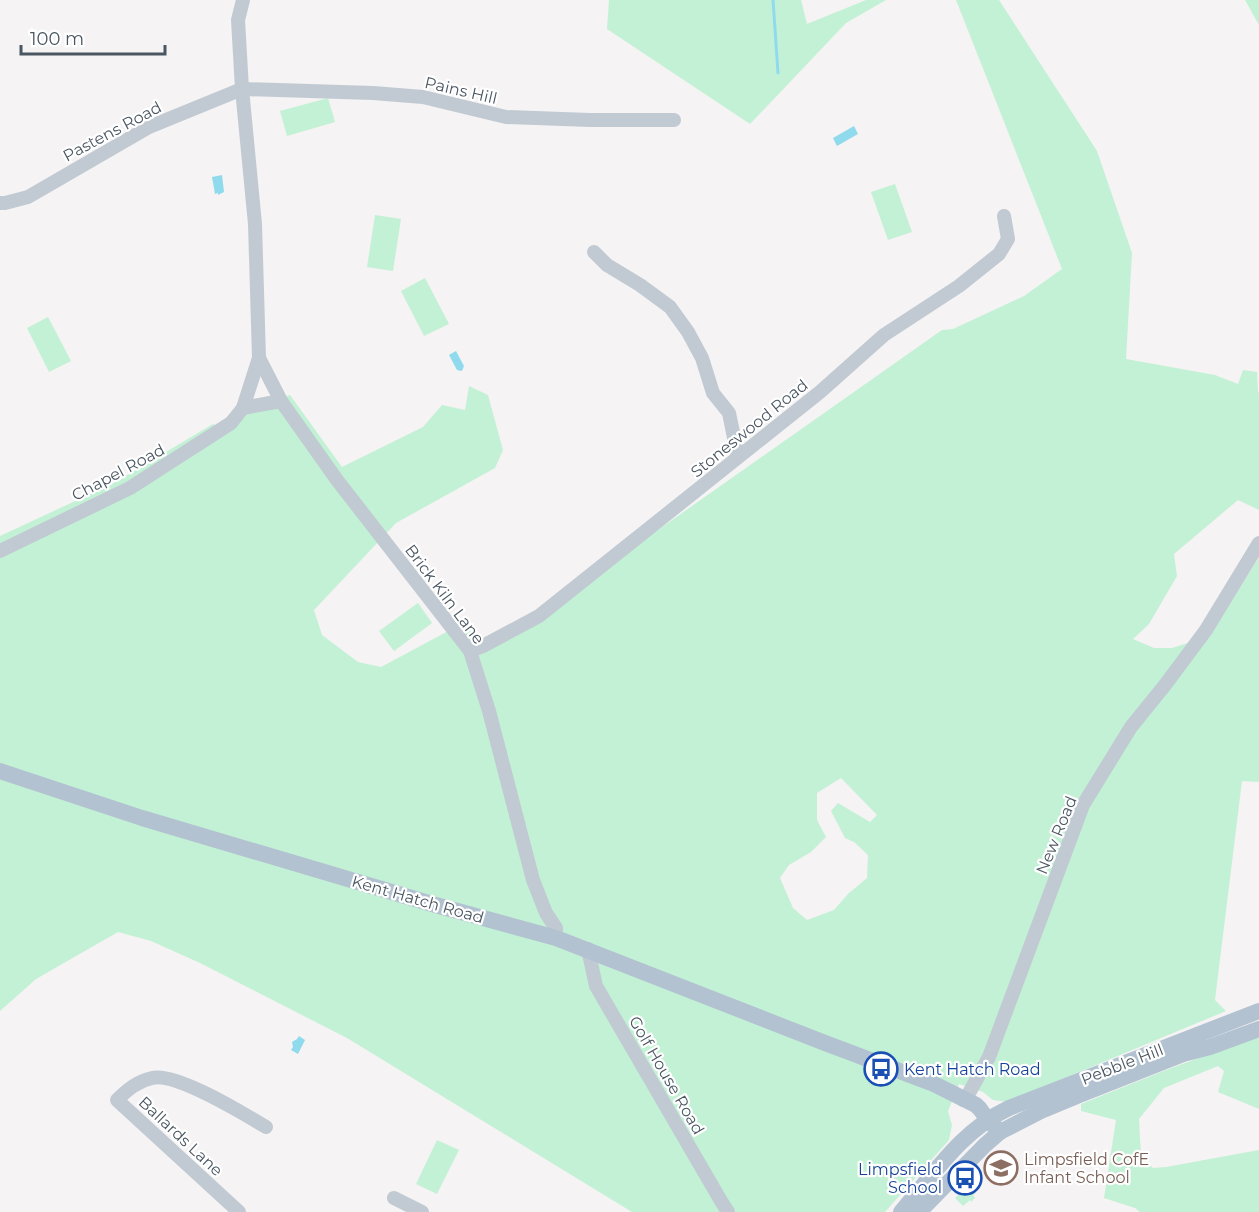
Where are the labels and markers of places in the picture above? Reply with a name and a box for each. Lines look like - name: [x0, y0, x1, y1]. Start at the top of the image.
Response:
- bus stop icon: Kent Hatch Road: [863, 1051, 899, 1087]
- place label: Kent Hatch Road: [904, 1060, 1041, 1079]
- school or university icon: Limpsfield CofE Infant School: [983, 1150, 1019, 1186]
- place label: Limpsfield CofE Infant School: [1024, 1150, 1149, 1187]
- place label: Limpsfield School: [858, 1160, 942, 1197]
- bus stop icon: Limpsfield School: [947, 1160, 983, 1196]

